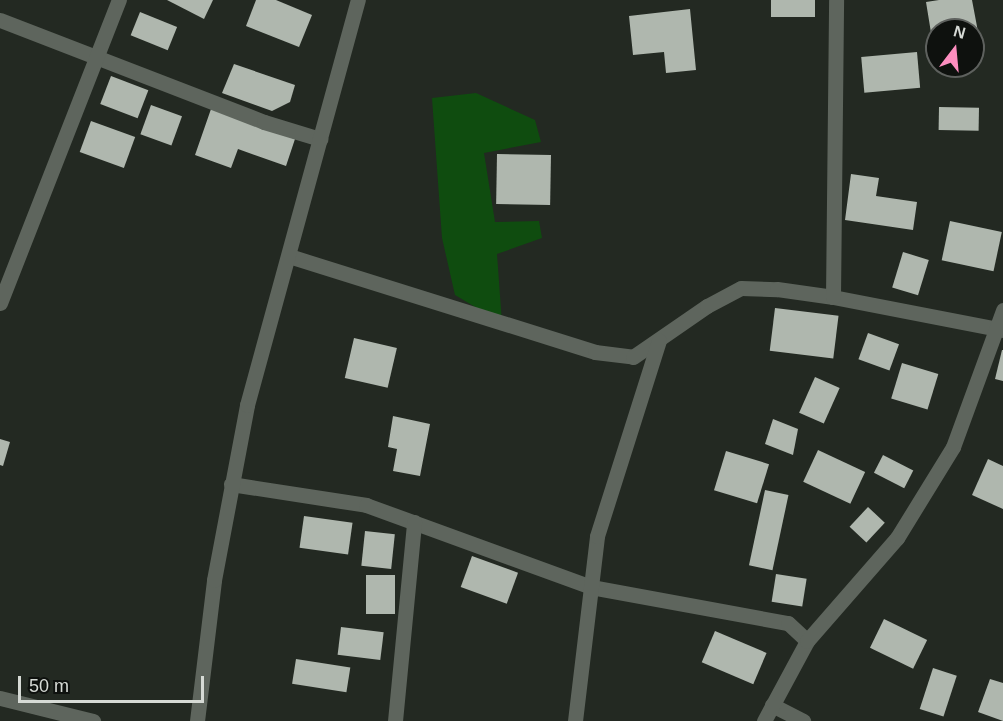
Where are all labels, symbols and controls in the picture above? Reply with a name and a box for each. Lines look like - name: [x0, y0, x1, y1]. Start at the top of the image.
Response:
- north arrow: [925, 18, 985, 78]
- text: N: [952, 22, 967, 42]
- scale bar: [21, 664, 207, 702]
- text: 50 m: [29, 676, 69, 696]

